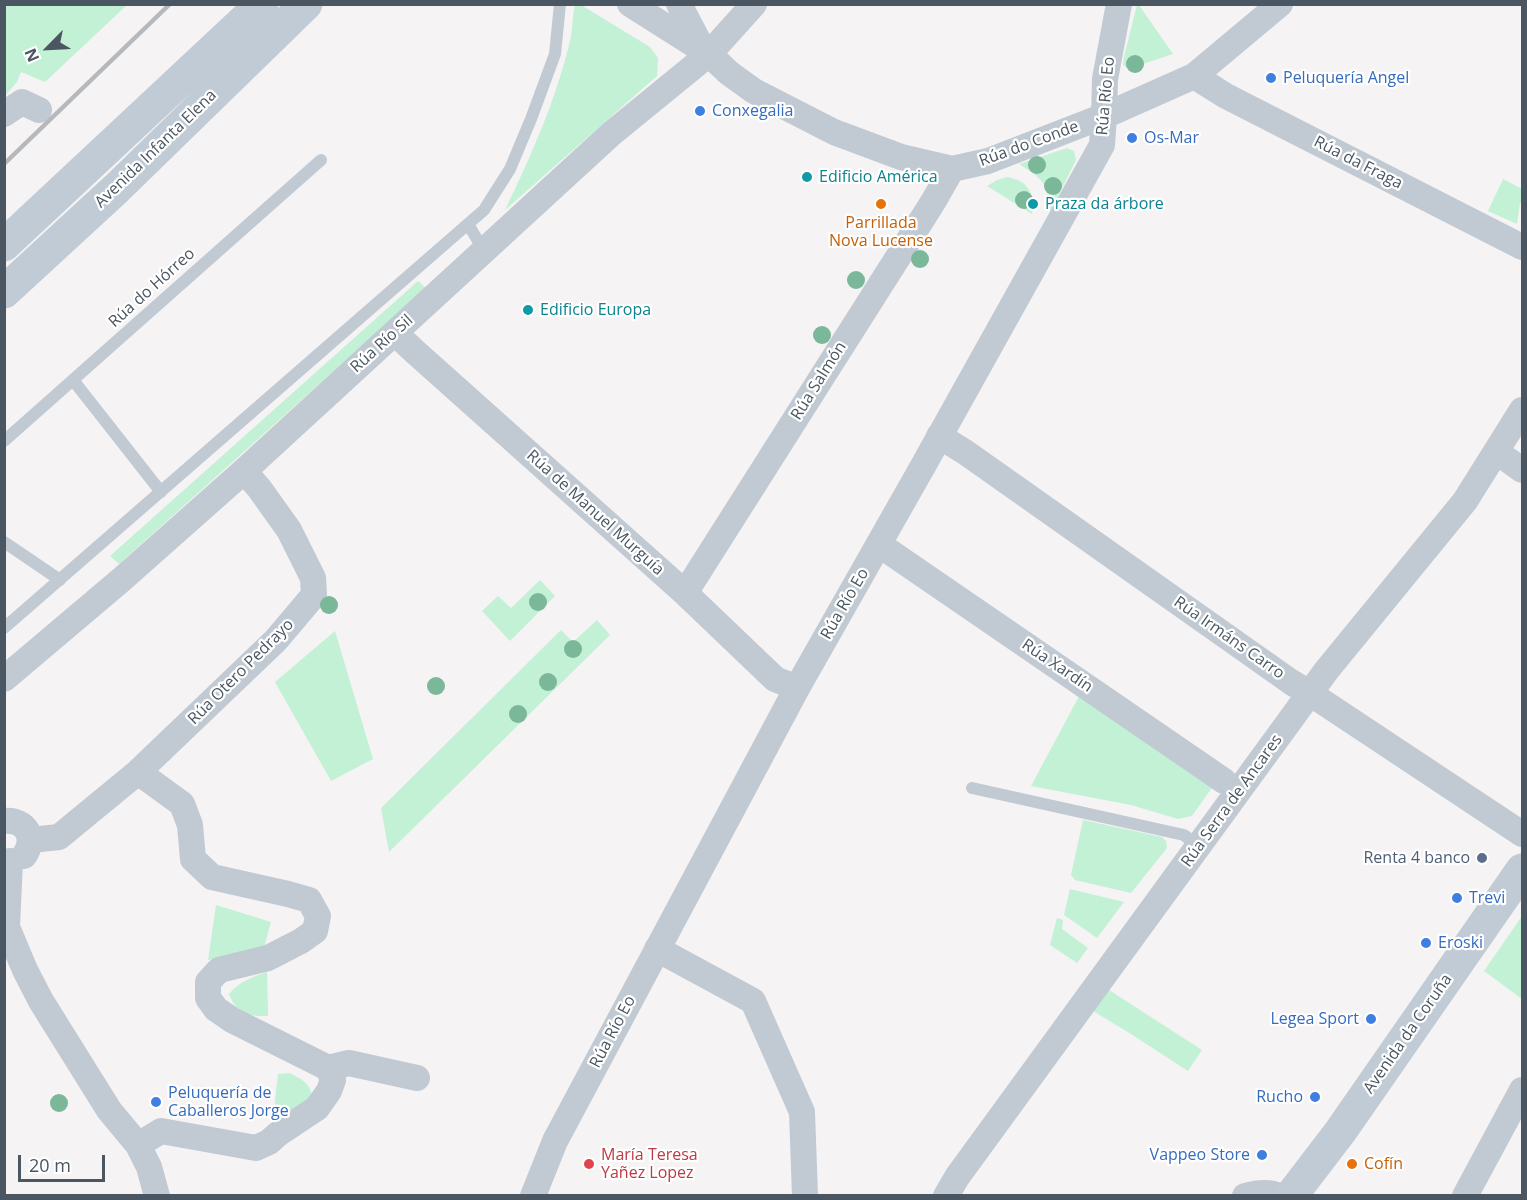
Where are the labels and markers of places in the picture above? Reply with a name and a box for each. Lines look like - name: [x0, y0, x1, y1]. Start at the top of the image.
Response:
- place label: Peluquería Angel: [1283, 68, 1409, 88]
- marker: Peluquería Angel: [1264, 71, 1278, 85]
- place label: Conxegalia: [712, 101, 793, 121]
- marker: Conxegalia: [693, 104, 707, 118]
- place label: Os-Mar: [1144, 128, 1199, 148]
- marker: Os-Mar: [1125, 131, 1139, 145]
- place label: Edificio América: [819, 167, 938, 187]
- marker: Edificio América: [800, 170, 814, 184]
- place label: Praza da árbore: [1045, 194, 1164, 214]
- marker: Parrillada Nova Lucense: [874, 197, 888, 211]
- marker: Praza da árbore: [1026, 197, 1040, 211]
- place label: Parrillada Nova Lucense: [829, 213, 933, 251]
- place label: Edificio Europa: [540, 300, 651, 320]
- marker: Edificio Europa: [521, 303, 535, 317]
- place label: Renta 4 banco: [1363, 848, 1470, 868]
- marker: Renta 4 banco: [1475, 851, 1489, 865]
- place label: Trevi: [1469, 888, 1505, 908]
- marker: Trevi: [1450, 891, 1464, 905]
- place label: Eroski: [1438, 933, 1483, 953]
- marker: Eroski: [1419, 936, 1433, 950]
- place label: Legea Sport: [1271, 1009, 1359, 1029]
- marker: Legea Sport: [1364, 1012, 1378, 1026]
- place label: Peluquería de Caballeros Jorge: [168, 1083, 289, 1121]
- place label: Rucho: [1256, 1087, 1303, 1107]
- marker: Rucho: [1308, 1090, 1322, 1104]
- marker: Peluquería de Caballeros Jorge: [149, 1095, 163, 1109]
- place label: María Teresa Yañez Lopez: [601, 1145, 698, 1183]
- place label: Vappeo Store: [1150, 1145, 1250, 1165]
- marker: Vappeo Store: [1255, 1148, 1269, 1162]
- place label: Cofín: [1364, 1154, 1403, 1174]
- marker: María Teresa Yañez Lopez: [582, 1157, 596, 1171]
- marker: Cofín: [1345, 1157, 1359, 1171]

